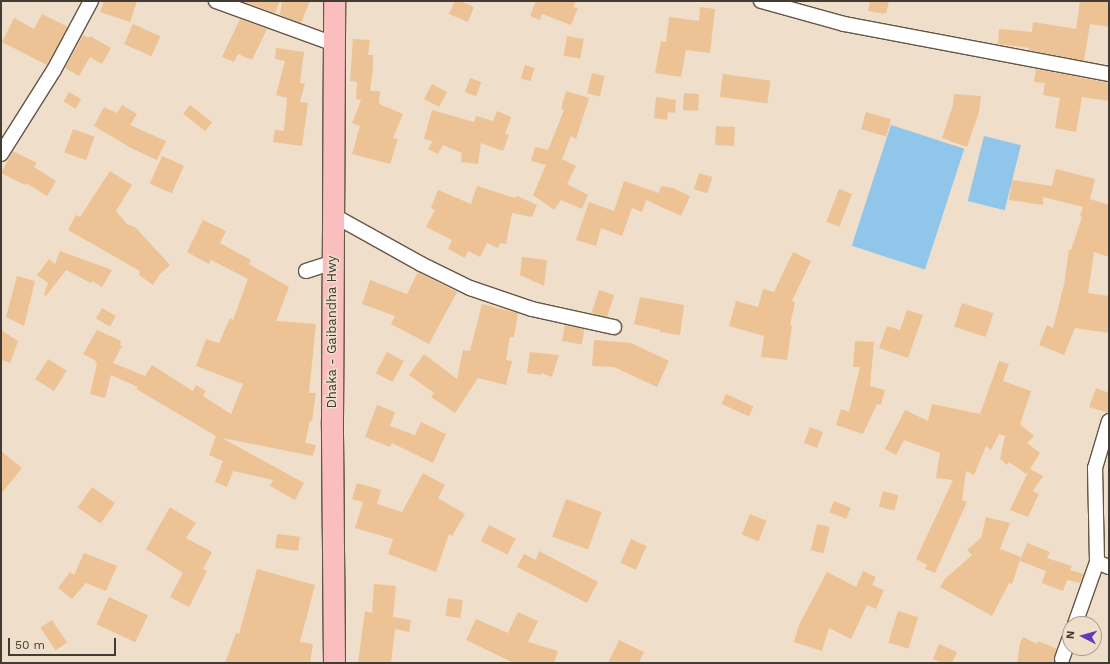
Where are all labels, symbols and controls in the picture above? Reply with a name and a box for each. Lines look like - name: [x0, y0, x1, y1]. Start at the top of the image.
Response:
- street label: Dhaka - Gaibandha Hwy: [324, 255, 340, 409]
- north arrow: [1062, 616, 1102, 656]
- scale bar: [10, 630, 118, 656]
- text: N: [1064, 630, 1077, 640]
- text: 50 m: [15, 638, 45, 652]

